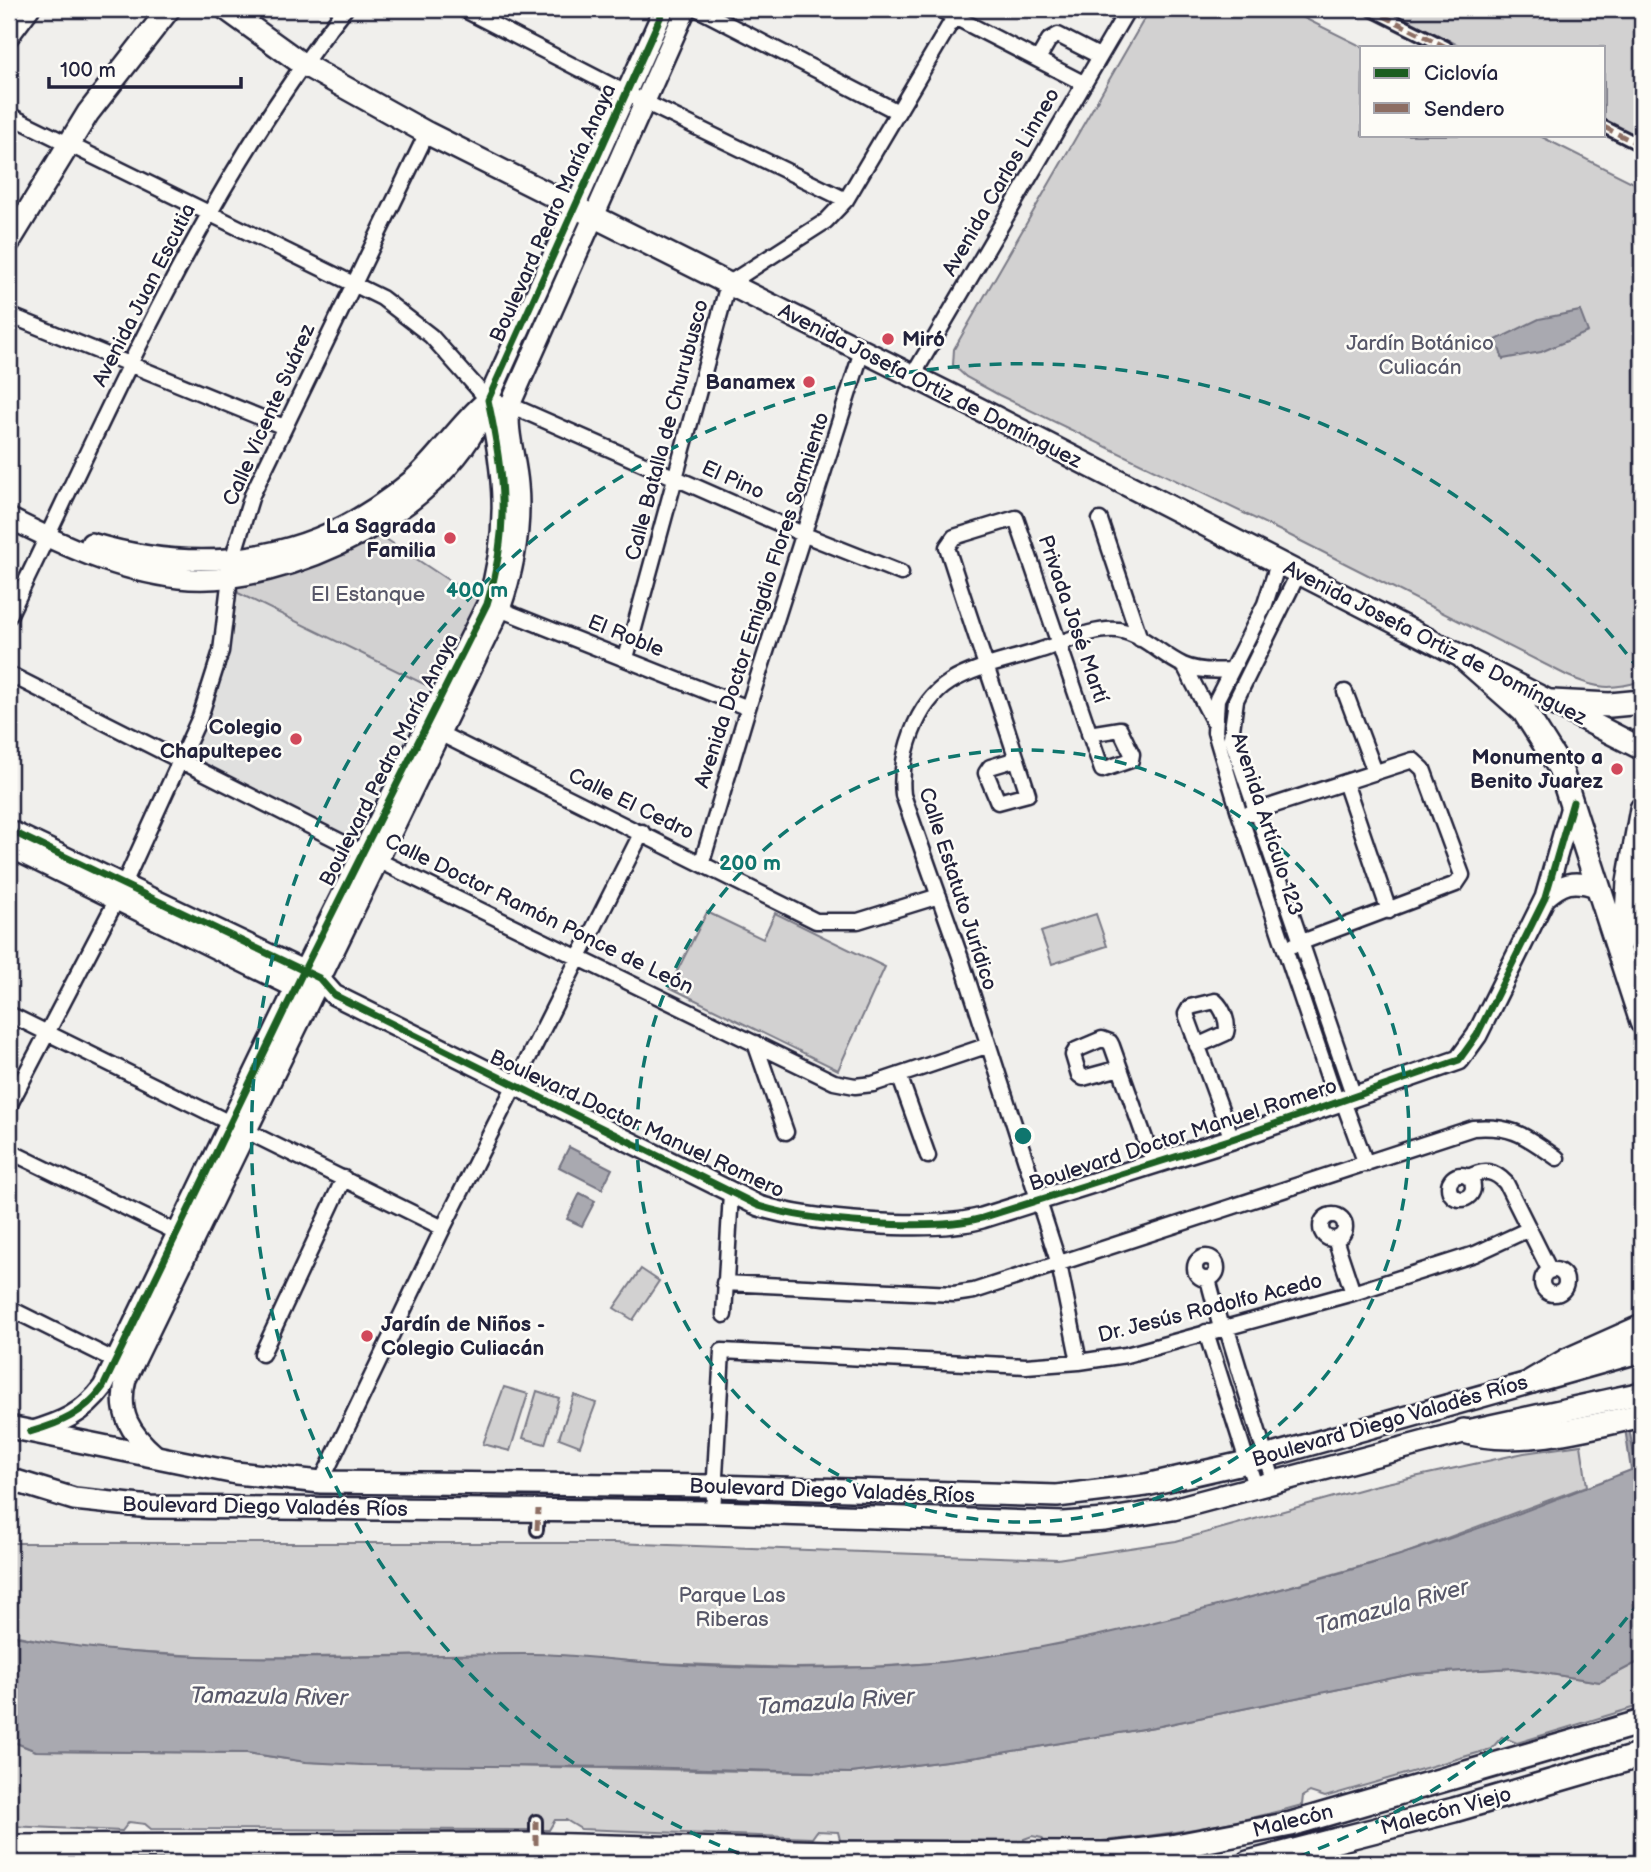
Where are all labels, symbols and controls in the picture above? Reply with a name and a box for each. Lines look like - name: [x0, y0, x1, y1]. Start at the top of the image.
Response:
- scale bar: [49, 46, 242, 90]
- legend: [1360, 46, 1606, 136]
- text: 100 m: [60, 58, 116, 83]
- text: Ciclovía: [1424, 61, 1498, 86]
- street label: Boulevard Pedro María Anaya: [485, 80, 621, 346]
- street label: Avenida Carlos Linneo: [937, 83, 1065, 280]
- text: Sendero: [1424, 97, 1505, 122]
- street label: Avenida Juan Escutia: [87, 199, 201, 391]
- street label: Calle Batalla de Churubusco: [620, 297, 714, 563]
- street label: Avenida Josefa Ortiz de Domínguez: [774, 298, 1087, 474]
- street label: Calle Vicente Suárez: [218, 319, 321, 510]
- place label: Miró: [902, 327, 945, 352]
- marker: Miró: [880, 331, 896, 347]
- park label: Jardín Botánico Culiacán: [1346, 331, 1494, 380]
- place label: Banamex: [705, 370, 796, 395]
- marker: Banamex: [801, 374, 817, 390]
- street label: Avenida Doctor Emigdio Flores Sarmiento: [689, 409, 835, 791]
- street label: El Pino: [698, 455, 768, 505]
- place label: La Sagrada Familia: [326, 514, 436, 563]
- marker: La Sagrada Familia: [442, 530, 458, 546]
- street label: Privada José Martí: [1033, 532, 1114, 707]
- street label: Avenida Josefa Ortiz de Domínguez: [1279, 555, 1592, 731]
- text: 400 m: [446, 578, 508, 603]
- park label: El Estanque: [311, 582, 425, 607]
- street label: El Roble: [584, 609, 668, 663]
- street label: Boulevard Pedro María Anaya: [314, 629, 464, 891]
- place label: Colegio Chapultepec: [160, 715, 282, 764]
- street label: Avenida Artículo 123: [1226, 729, 1308, 919]
- marker: Colegio Chapultepec: [288, 731, 304, 747]
- place label: Monumento a Benito Juarez: [1470, 745, 1603, 794]
- marker: Monumento a Benito Juarez: [1609, 761, 1625, 777]
- street label: Calle El Cedro: [564, 763, 698, 845]
- street label: Calle Estatuto Jurídico: [913, 784, 1003, 994]
- street label: Calle Doctor Ramón Ponce de León: [381, 828, 697, 1000]
- text: 200 m: [719, 851, 781, 876]
- street label: Boulevard Doctor Manuel Romero: [486, 1045, 788, 1203]
- street label: Boulevard Doctor Manuel Romero: [1026, 1073, 1340, 1197]
- centre of rings: [1011, 1124, 1035, 1148]
- street label: Dr. Jesús Rodolfo Acedo: [1095, 1268, 1325, 1348]
- place label: Jardín de Niños - Colegio Culiacán: [381, 1312, 545, 1361]
- marker: Jardín de Niños - Colegio Culiacán: [359, 1328, 375, 1344]
- street label: Boulevard Diego Valadés Ríos: [1249, 1370, 1531, 1472]
- street label: Boulevard Diego Valadés Ríos: [689, 1474, 975, 1508]
- street label: Boulevard Diego Valadés Ríos: [122, 1492, 408, 1522]
- water label: Tamazula River: [1312, 1573, 1473, 1641]
- park label: Parque Las Riberas: [678, 1583, 786, 1632]
- water label: Tamazula River: [190, 1682, 349, 1712]
- water label: Tamazula River: [757, 1682, 917, 1721]
- street label: Malecón Viejo: [1378, 1782, 1514, 1840]
- street label: Malecón: [1250, 1799, 1336, 1843]

